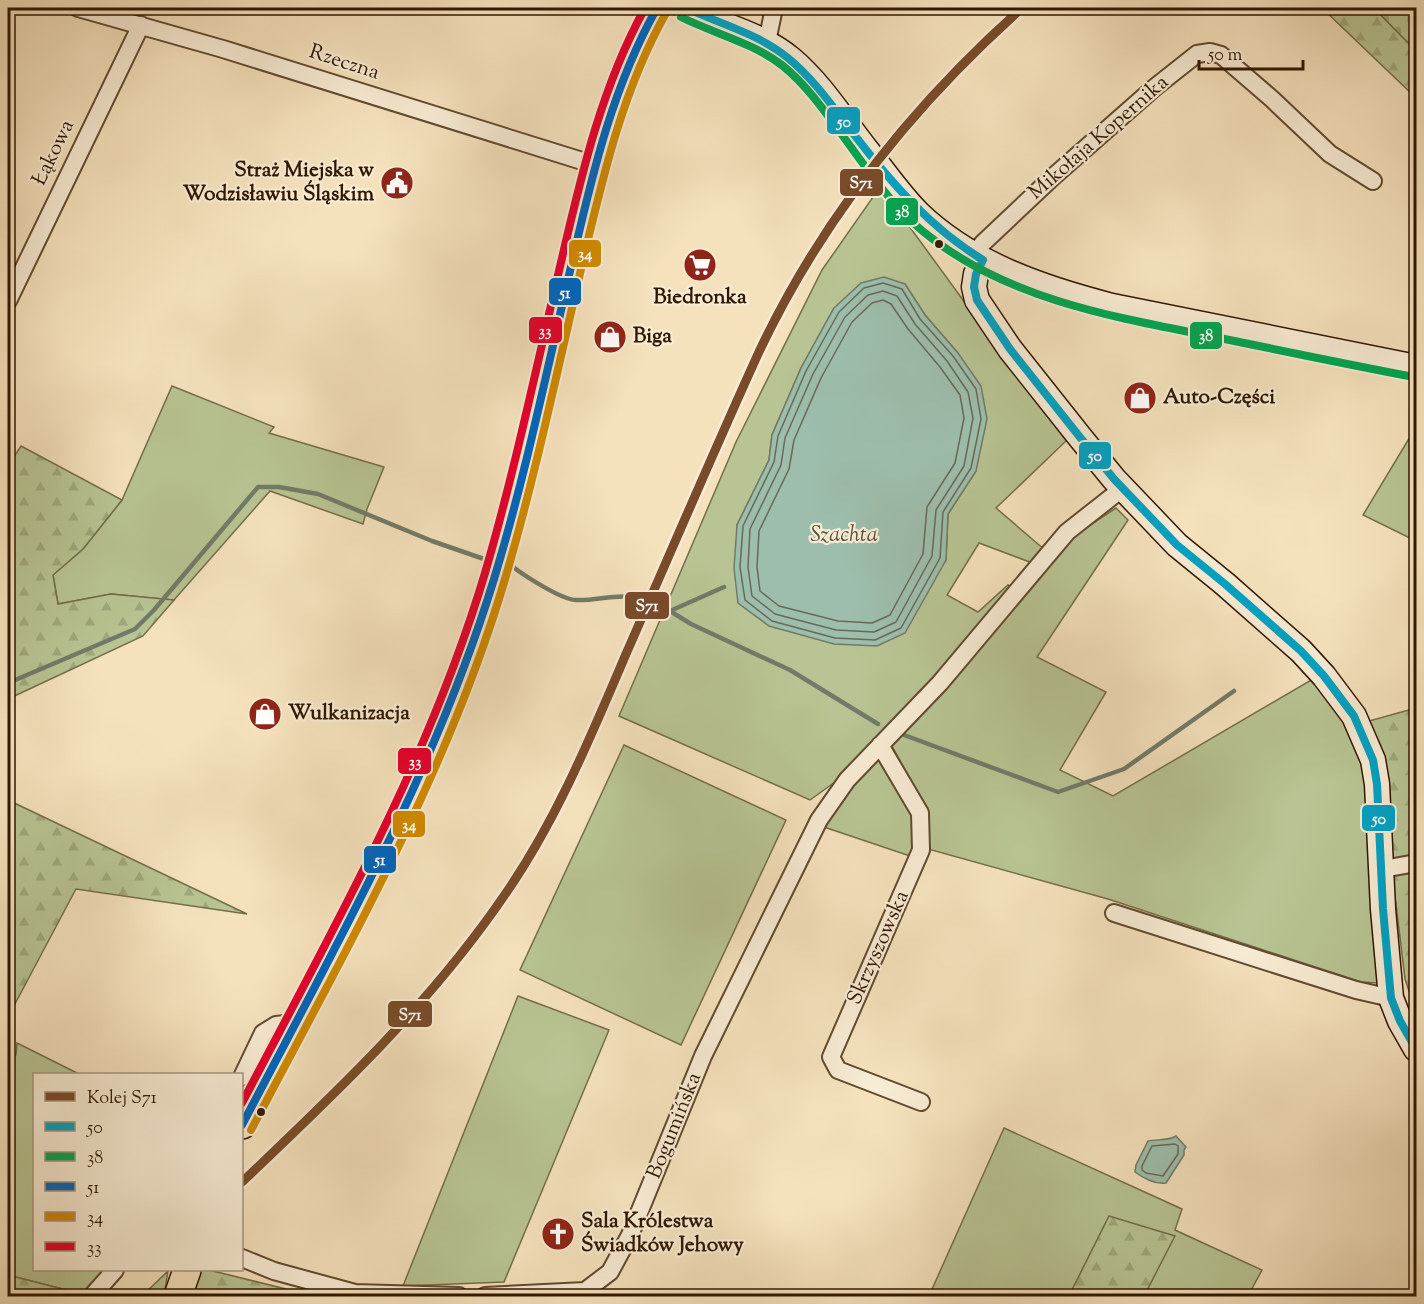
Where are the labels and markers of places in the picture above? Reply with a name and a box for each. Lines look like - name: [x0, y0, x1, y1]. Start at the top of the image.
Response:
- place label: Straż Miejska w Wodzisławiu Śląskim: [183, 156, 375, 210]
- public building icon: Straż Miejska w Wodzisławiu Śląskim: [379, 165, 415, 201]
- unlabelled marker: [933, 238, 945, 250]
- supermarket icon: Biedronka: [682, 247, 718, 283]
- place label: Biedronka: [653, 283, 747, 313]
- shop icon: Biga: [592, 319, 628, 355]
- place label: Biga: [633, 322, 672, 352]
- shop icon: Auto-Części: [1122, 380, 1158, 416]
- place label: Auto-Części: [1163, 383, 1275, 413]
- shop icon: Wulkanizacja: [247, 696, 283, 732]
- place label: Wulkanizacja: [288, 699, 410, 729]
- unlabelled marker: [255, 1106, 267, 1118]
- place label: Sala Królestwa Świadków Jehowy: [581, 1207, 744, 1261]
- church icon: Sala Królestwa Świadków Jehowy: [540, 1216, 576, 1252]

